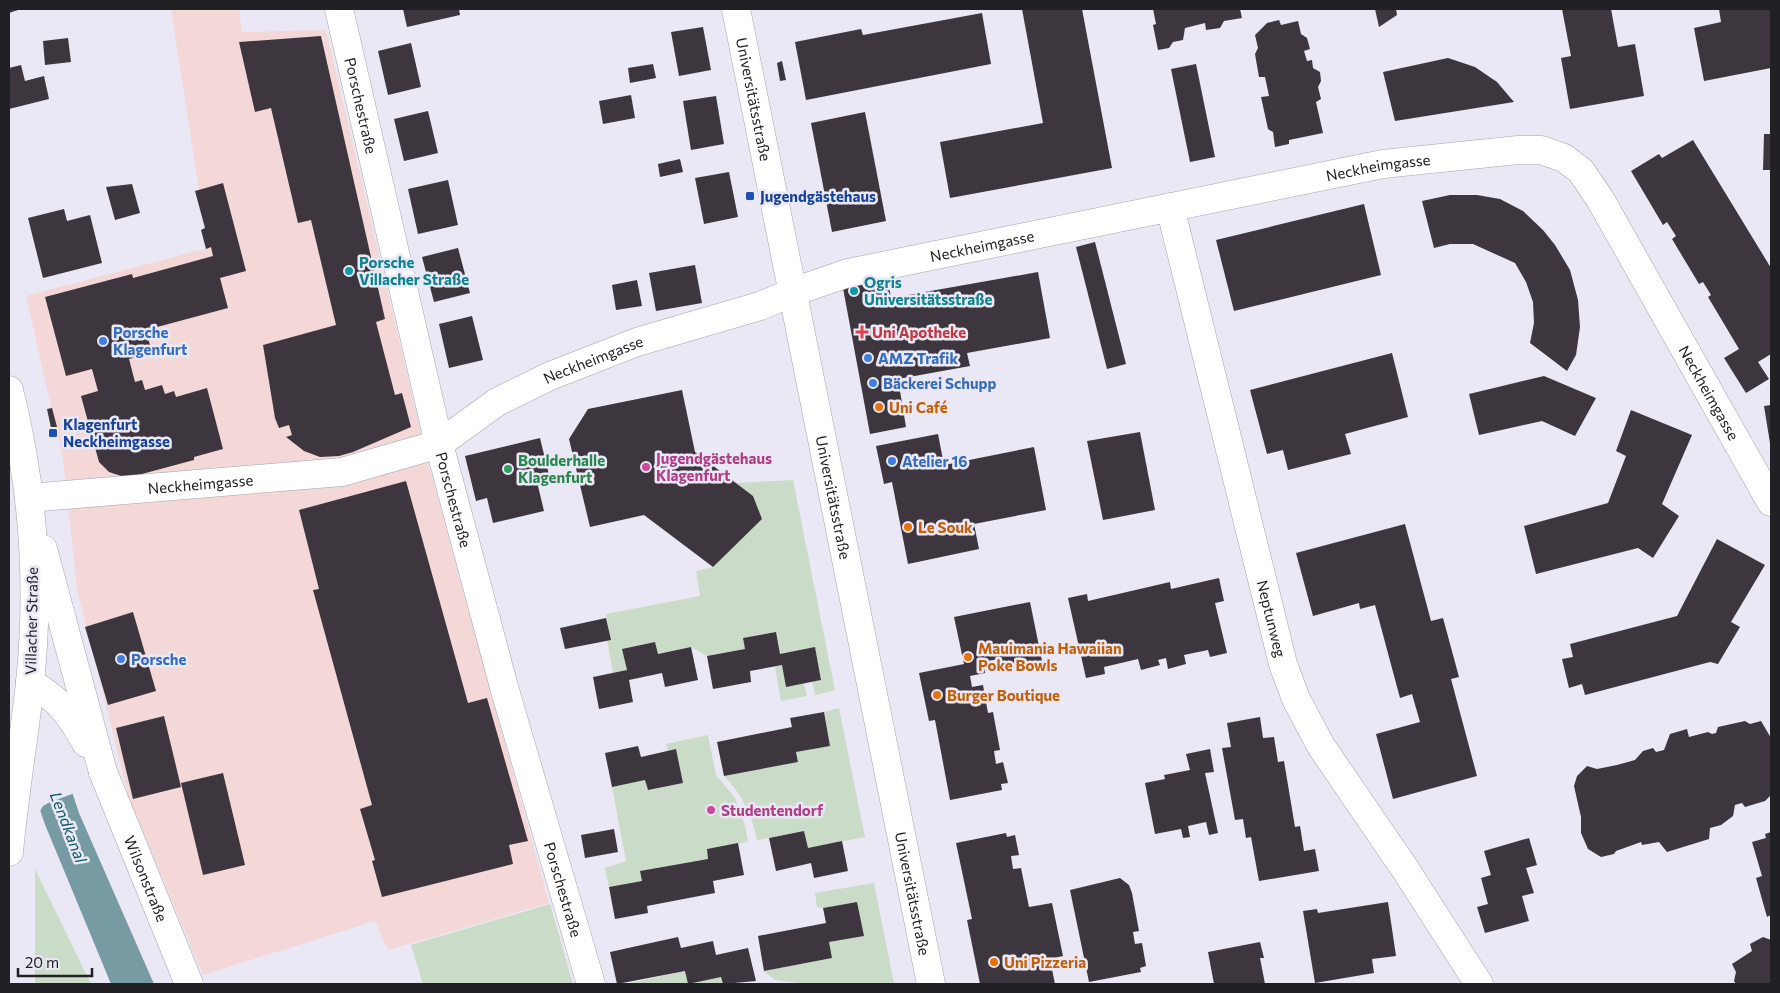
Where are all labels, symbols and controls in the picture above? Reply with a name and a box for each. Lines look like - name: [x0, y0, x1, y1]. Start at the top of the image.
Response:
- street label: Universitätsstraße: [733, 36, 775, 163]
- street label: Porschestraße: [341, 56, 381, 155]
- street label: Neckheimgasse: [1324, 150, 1431, 184]
- place label: Jugendgästehaus: [760, 187, 876, 205]
- marker: Jugendgästehaus: [744, 190, 756, 202]
- street label: Neckheimgasse: [928, 226, 1036, 265]
- place label: Porsche Villacher Straße: [359, 253, 469, 288]
- marker: Porsche Villacher Straße: [343, 265, 355, 277]
- place label: Ogris Universitätsstraße: [864, 273, 992, 308]
- marker: Ogris Universitätsstraße: [848, 285, 860, 297]
- place label: Porsche Klagenfurt: [113, 323, 187, 358]
- place label: Uni Apotheke: [872, 323, 966, 341]
- marker: Uni Apotheke: [856, 326, 868, 338]
- street label: Neckheimgasse: [540, 332, 645, 387]
- marker: Porsche Klagenfurt: [97, 335, 109, 347]
- street label: Neckheimgasse: [1675, 342, 1743, 443]
- place label: AMZ Trafik: [878, 349, 958, 367]
- marker: AMZ Trafik: [862, 352, 874, 364]
- place label: Bäckerei Schupp: [883, 374, 996, 392]
- marker: Bäckerei Schupp: [867, 377, 879, 389]
- place label: Uni Café: [889, 398, 948, 416]
- marker: Uni Café: [873, 401, 885, 413]
- place label: Klagenfurt Neckheimgasse: [63, 415, 170, 450]
- marker: Klagenfurt Neckheimgasse: [47, 427, 59, 439]
- street label: Universitätsstraße: [813, 434, 855, 561]
- place label: Jugendgästehaus Klagenfurt: [656, 449, 772, 484]
- street label: Porschestraße: [433, 450, 475, 550]
- place label: Boulderhalle Klagenfurt: [518, 451, 605, 486]
- place label: Atelier 16: [902, 452, 968, 470]
- marker: Atelier 16: [886, 455, 898, 467]
- marker: Jugendgästehaus Klagenfurt: [640, 461, 652, 473]
- marker: Boulderhalle Klagenfurt: [502, 463, 514, 475]
- street label: Neckheimgasse: [147, 470, 254, 497]
- place label: Le Souk: [918, 518, 973, 536]
- marker: Le Souk: [902, 521, 914, 533]
- street label: Villacher Straße: [21, 567, 41, 675]
- street label: Neptunweg: [1254, 578, 1290, 659]
- place label: Mauimania Hawaiian Poke Bowls: [978, 639, 1122, 674]
- place label: Porsche: [131, 650, 186, 668]
- marker: Mauimania Hawaiian Poke Bowls: [962, 651, 974, 663]
- marker: Porsche: [115, 653, 127, 665]
- place label: Burger Boutique: [947, 686, 1060, 704]
- marker: Burger Boutique: [931, 689, 943, 701]
- water label: Lendkanal: [47, 789, 92, 866]
- place label: Studentendorf: [721, 801, 824, 819]
- marker: Studentendorf: [705, 804, 717, 816]
- street label: Universitätsstraße: [892, 830, 934, 957]
- street label: Wilsonstraße: [121, 833, 172, 924]
- street label: Porschestraße: [541, 840, 586, 939]
- scale bar: [18, 946, 91, 978]
- text: 20 m: [25, 953, 59, 971]
- place label: Uni Pizzeria: [1004, 953, 1086, 971]
- marker: Uni Pizzeria: [988, 956, 1000, 968]

